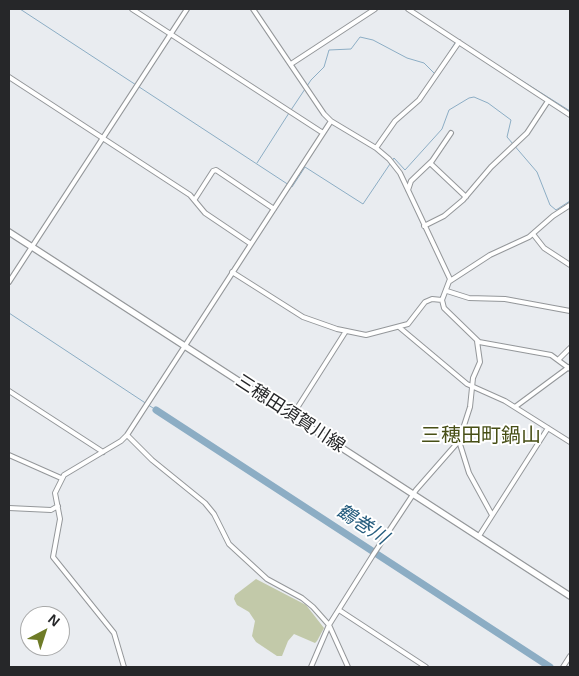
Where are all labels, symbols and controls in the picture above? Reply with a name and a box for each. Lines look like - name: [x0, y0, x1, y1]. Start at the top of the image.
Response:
- street label: 三穂田須賀川線: [231, 371, 349, 457]
- district label: 三穂田町鍋山: [421, 424, 541, 448]
- water label: 鶴巻川: [332, 500, 392, 550]
- north arrow: [20, 606, 70, 656]
- text: N: [45, 611, 63, 630]

